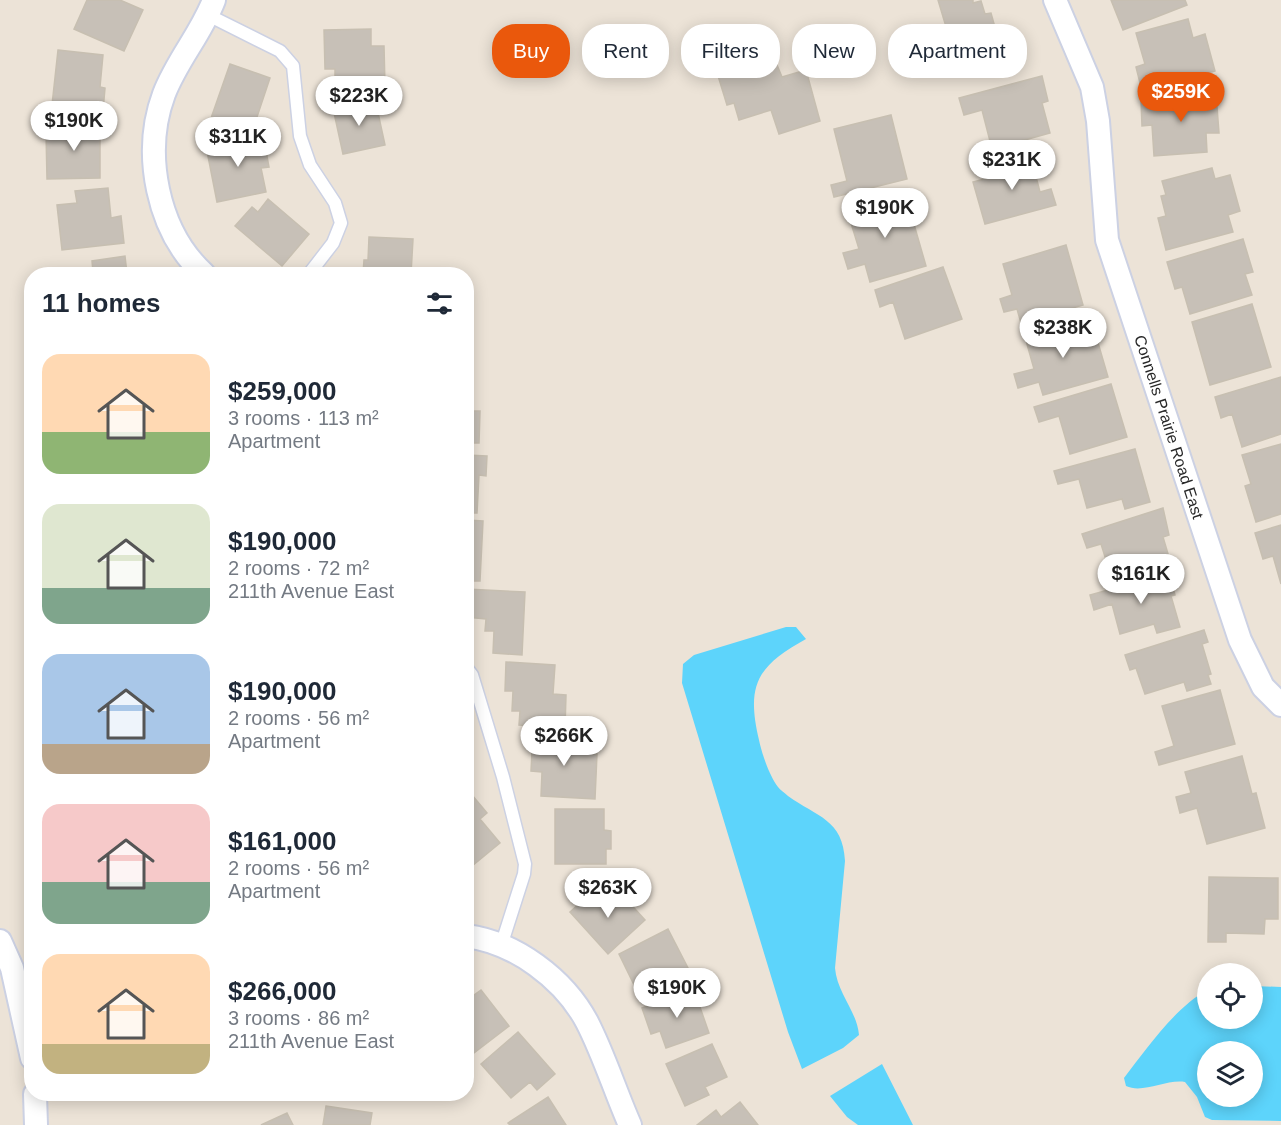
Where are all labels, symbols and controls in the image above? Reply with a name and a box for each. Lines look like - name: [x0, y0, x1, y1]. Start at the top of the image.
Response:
- chip: Buy: [492, 24, 570, 78]
- chip: Rent: [582, 24, 669, 78]
- chip: Filters: [681, 24, 780, 78]
- chip: New: [792, 24, 876, 78]
- chip: Apartment: [888, 24, 1027, 78]
- pin: $259K: [1139, 72, 1223, 123]
- pin: $223K: [317, 76, 401, 127]
- text: $259K: [1152, 80, 1210, 102]
- text: $223K: [330, 84, 388, 106]
- pin: $190K: [32, 101, 116, 152]
- text: $190K: [45, 109, 103, 131]
- pin: $311K: [196, 117, 280, 168]
- text: $311K: [209, 125, 267, 147]
- pin: $231K: [970, 140, 1054, 191]
- text: $231K: [983, 148, 1041, 170]
- pin: $190K: [843, 188, 927, 239]
- text: $190K: [856, 196, 914, 218]
- icon: filters: [423, 287, 456, 320]
- text: 11 homes: [42, 288, 161, 318]
- pin: $238K: [1021, 308, 1105, 359]
- text: $238K: [1034, 316, 1092, 338]
- street label: Connells Prairie Road East: [1131, 333, 1207, 522]
- text: $259,000: [228, 376, 336, 406]
- icon: home: [90, 378, 162, 450]
- text: 3 rooms · 113 m²: [228, 407, 379, 429]
- text: Apartment: [228, 430, 320, 452]
- text: $190,000: [228, 526, 336, 556]
- icon: home: [90, 528, 162, 600]
- pin: $161K: [1099, 554, 1183, 605]
- text: 2 rooms · 72 m²: [228, 557, 369, 579]
- text: $161K: [1112, 562, 1170, 584]
- text: 211th Avenue East: [228, 580, 394, 602]
- text: $190,000: [228, 676, 336, 706]
- icon: home: [90, 678, 162, 750]
- text: 2 rooms · 56 m²: [228, 707, 369, 729]
- pin: $266K: [522, 716, 606, 767]
- text: $266K: [535, 724, 593, 746]
- text: Apartment: [228, 730, 320, 752]
- text: $161,000: [228, 826, 336, 856]
- icon: home: [90, 828, 162, 900]
- text: 2 rooms · 56 m²: [228, 857, 369, 879]
- pin: $263K: [566, 868, 650, 919]
- text: $263K: [579, 876, 637, 898]
- text: Apartment: [228, 880, 320, 902]
- map controls: [1197, 963, 1263, 1107]
- button: locate: [1197, 963, 1263, 1029]
- pin: $190K: [635, 968, 719, 1019]
- text: $266,000: [228, 976, 336, 1006]
- text: $190K: [648, 976, 706, 998]
- icon: home: [90, 978, 162, 1050]
- text: 3 rooms · 86 m²: [228, 1007, 369, 1029]
- text: 211th Avenue East: [228, 1030, 394, 1052]
- button: layers: [1197, 1041, 1263, 1107]

